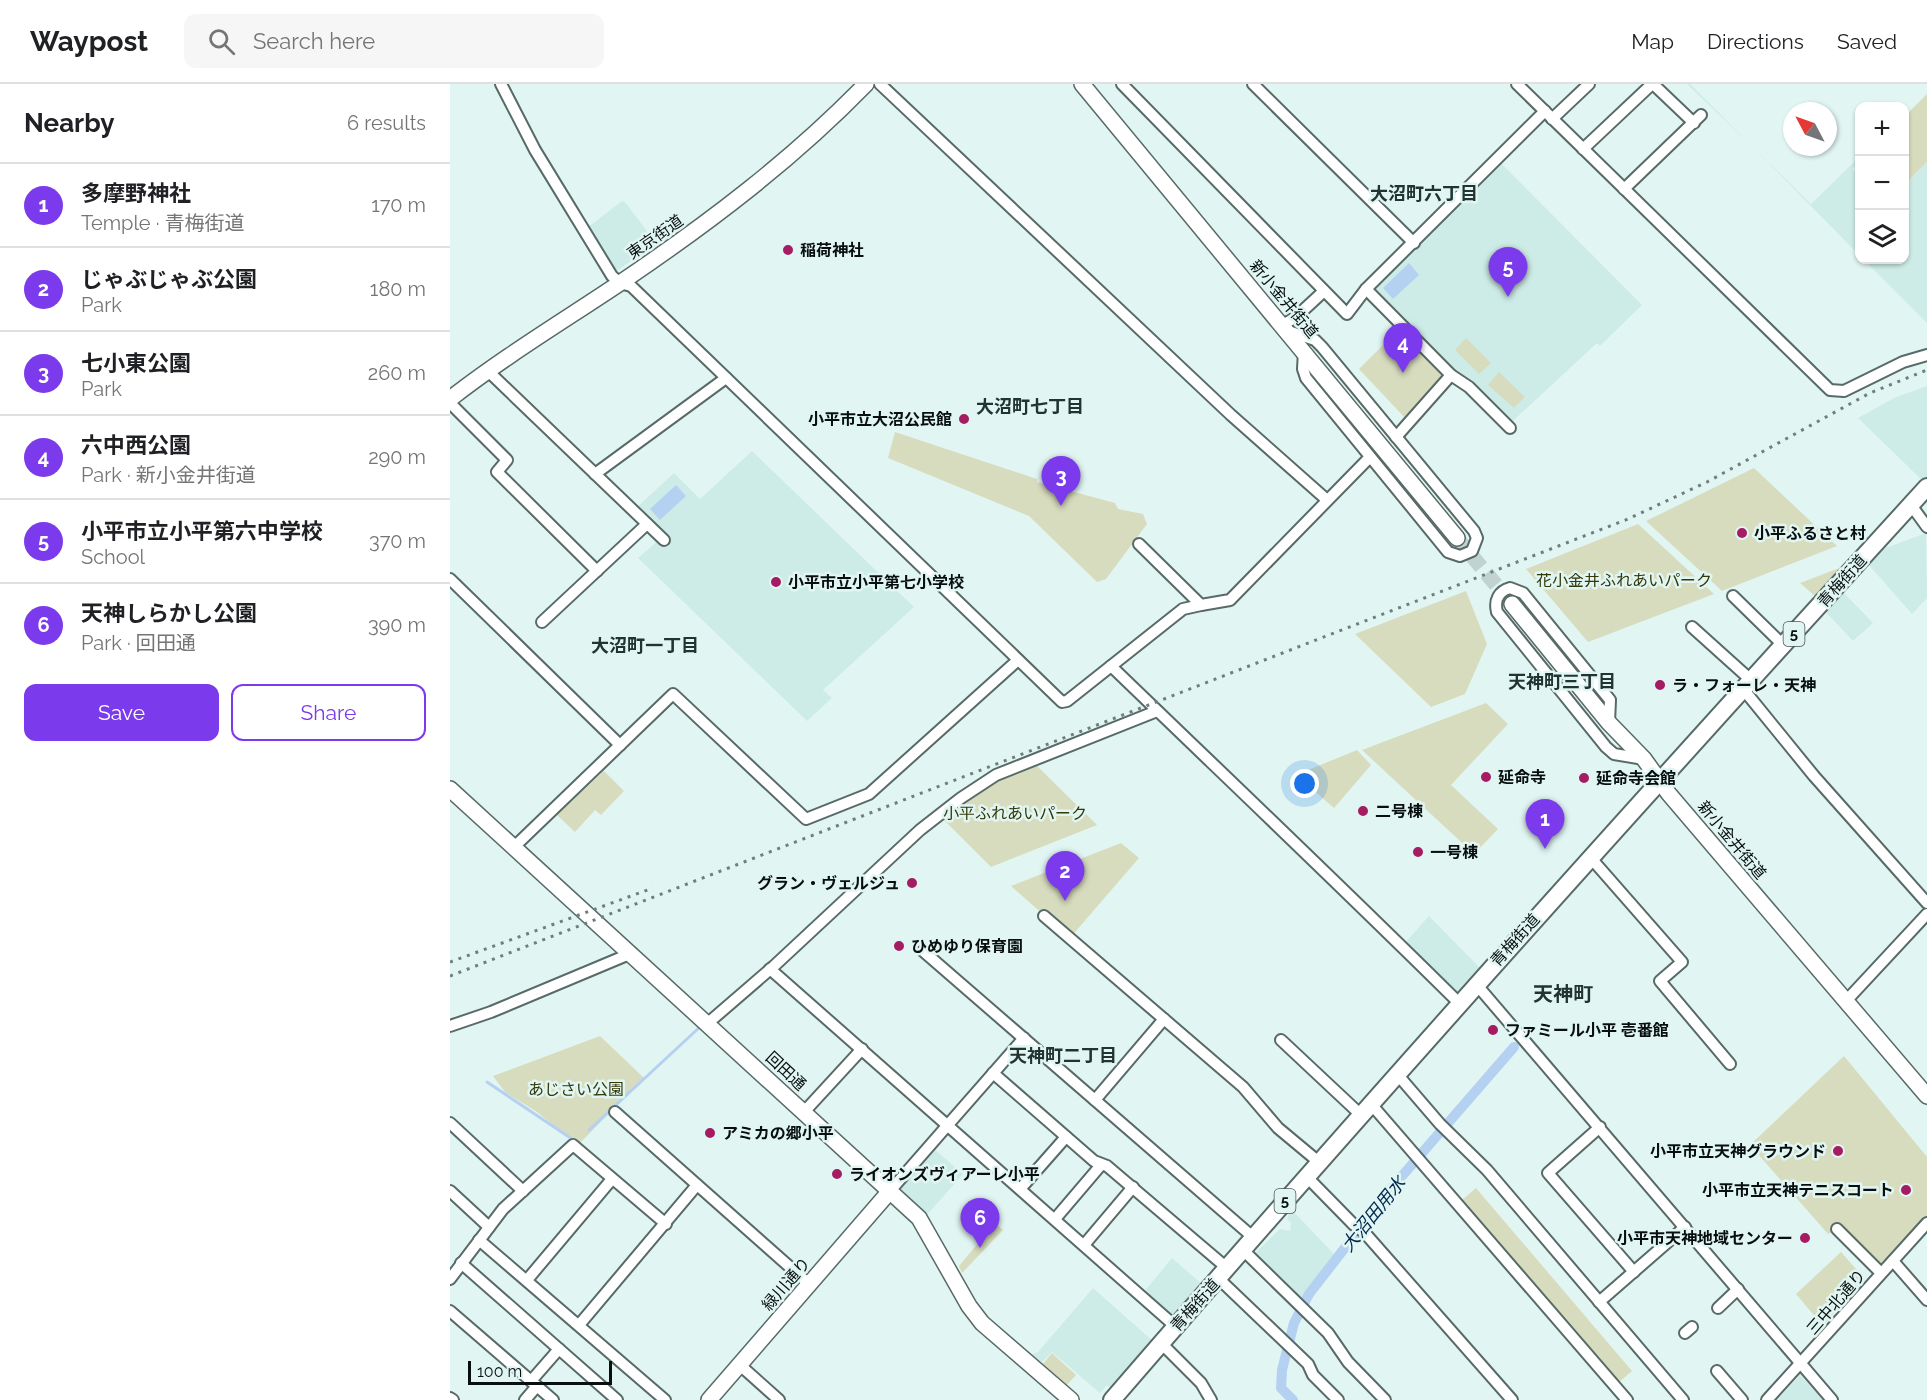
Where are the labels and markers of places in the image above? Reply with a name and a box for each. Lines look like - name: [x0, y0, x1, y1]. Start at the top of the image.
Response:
- place label: 稲荷神社: [800, 241, 864, 260]
- marker: 稲荷神社: [781, 243, 795, 257]
- pin: 5: [1488, 248, 1528, 297]
- pin: 4: [1384, 324, 1422, 373]
- place label: 小平市立大沼公民館: [808, 410, 952, 429]
- marker: 小平市立大沼公民館: [957, 412, 971, 426]
- pin: 3: [1042, 456, 1080, 506]
- place label: 小平ふるさと村: [1754, 524, 1866, 543]
- marker: 小平ふるさと村: [1735, 526, 1749, 540]
- place label: 小平市立小平第七小学校: [788, 573, 964, 592]
- marker: 小平市立小平第七小学校: [769, 575, 783, 589]
- place label: ラ・フォーレ・天神: [1672, 676, 1816, 695]
- marker: ラ・フォーレ・天神: [1653, 678, 1667, 692]
- place label: 延命寺: [1498, 768, 1546, 787]
- place label: 延命寺会館: [1596, 769, 1676, 788]
- marker: 延命寺: [1479, 770, 1493, 784]
- marker: 延命寺会館: [1577, 771, 1591, 785]
- pin: 1: [1526, 800, 1564, 849]
- place label: 二号棟: [1375, 802, 1423, 821]
- marker: 二号棟: [1356, 804, 1370, 818]
- place label: 一号棟: [1430, 843, 1478, 862]
- marker: 一号棟: [1411, 845, 1425, 859]
- pin: 2: [1046, 852, 1084, 901]
- place label: グラン・ヴェルジュ: [757, 874, 900, 893]
- marker: グラン・ヴェルジュ: [905, 876, 919, 890]
- place label: ひめゆり保育園: [911, 937, 1023, 956]
- marker: ひめゆり保育園: [892, 939, 906, 953]
- place label: ファミール小平 壱番館: [1505, 1021, 1669, 1040]
- marker: ファミール小平 壱番館: [1486, 1023, 1500, 1037]
- place label: アミカの郷小平: [722, 1124, 834, 1143]
- marker: アミカの郷小平: [703, 1126, 717, 1140]
- place label: 小平市立天神グラウンド: [1650, 1142, 1826, 1161]
- marker: 小平市立天神グラウンド: [1831, 1144, 1845, 1158]
- place label: ライオンズヴィアーレ小平: [849, 1165, 1040, 1184]
- marker: ライオンズヴィアーレ小平: [830, 1167, 844, 1181]
- place label: 小平市立天神テニスコート: [1702, 1181, 1894, 1200]
- marker: 小平市立天神テニスコート: [1899, 1183, 1913, 1197]
- pin: 6: [960, 1198, 1000, 1248]
- place label: 小平市天神地域センター: [1617, 1229, 1793, 1248]
- marker: 小平市天神地域センター: [1798, 1231, 1812, 1245]

